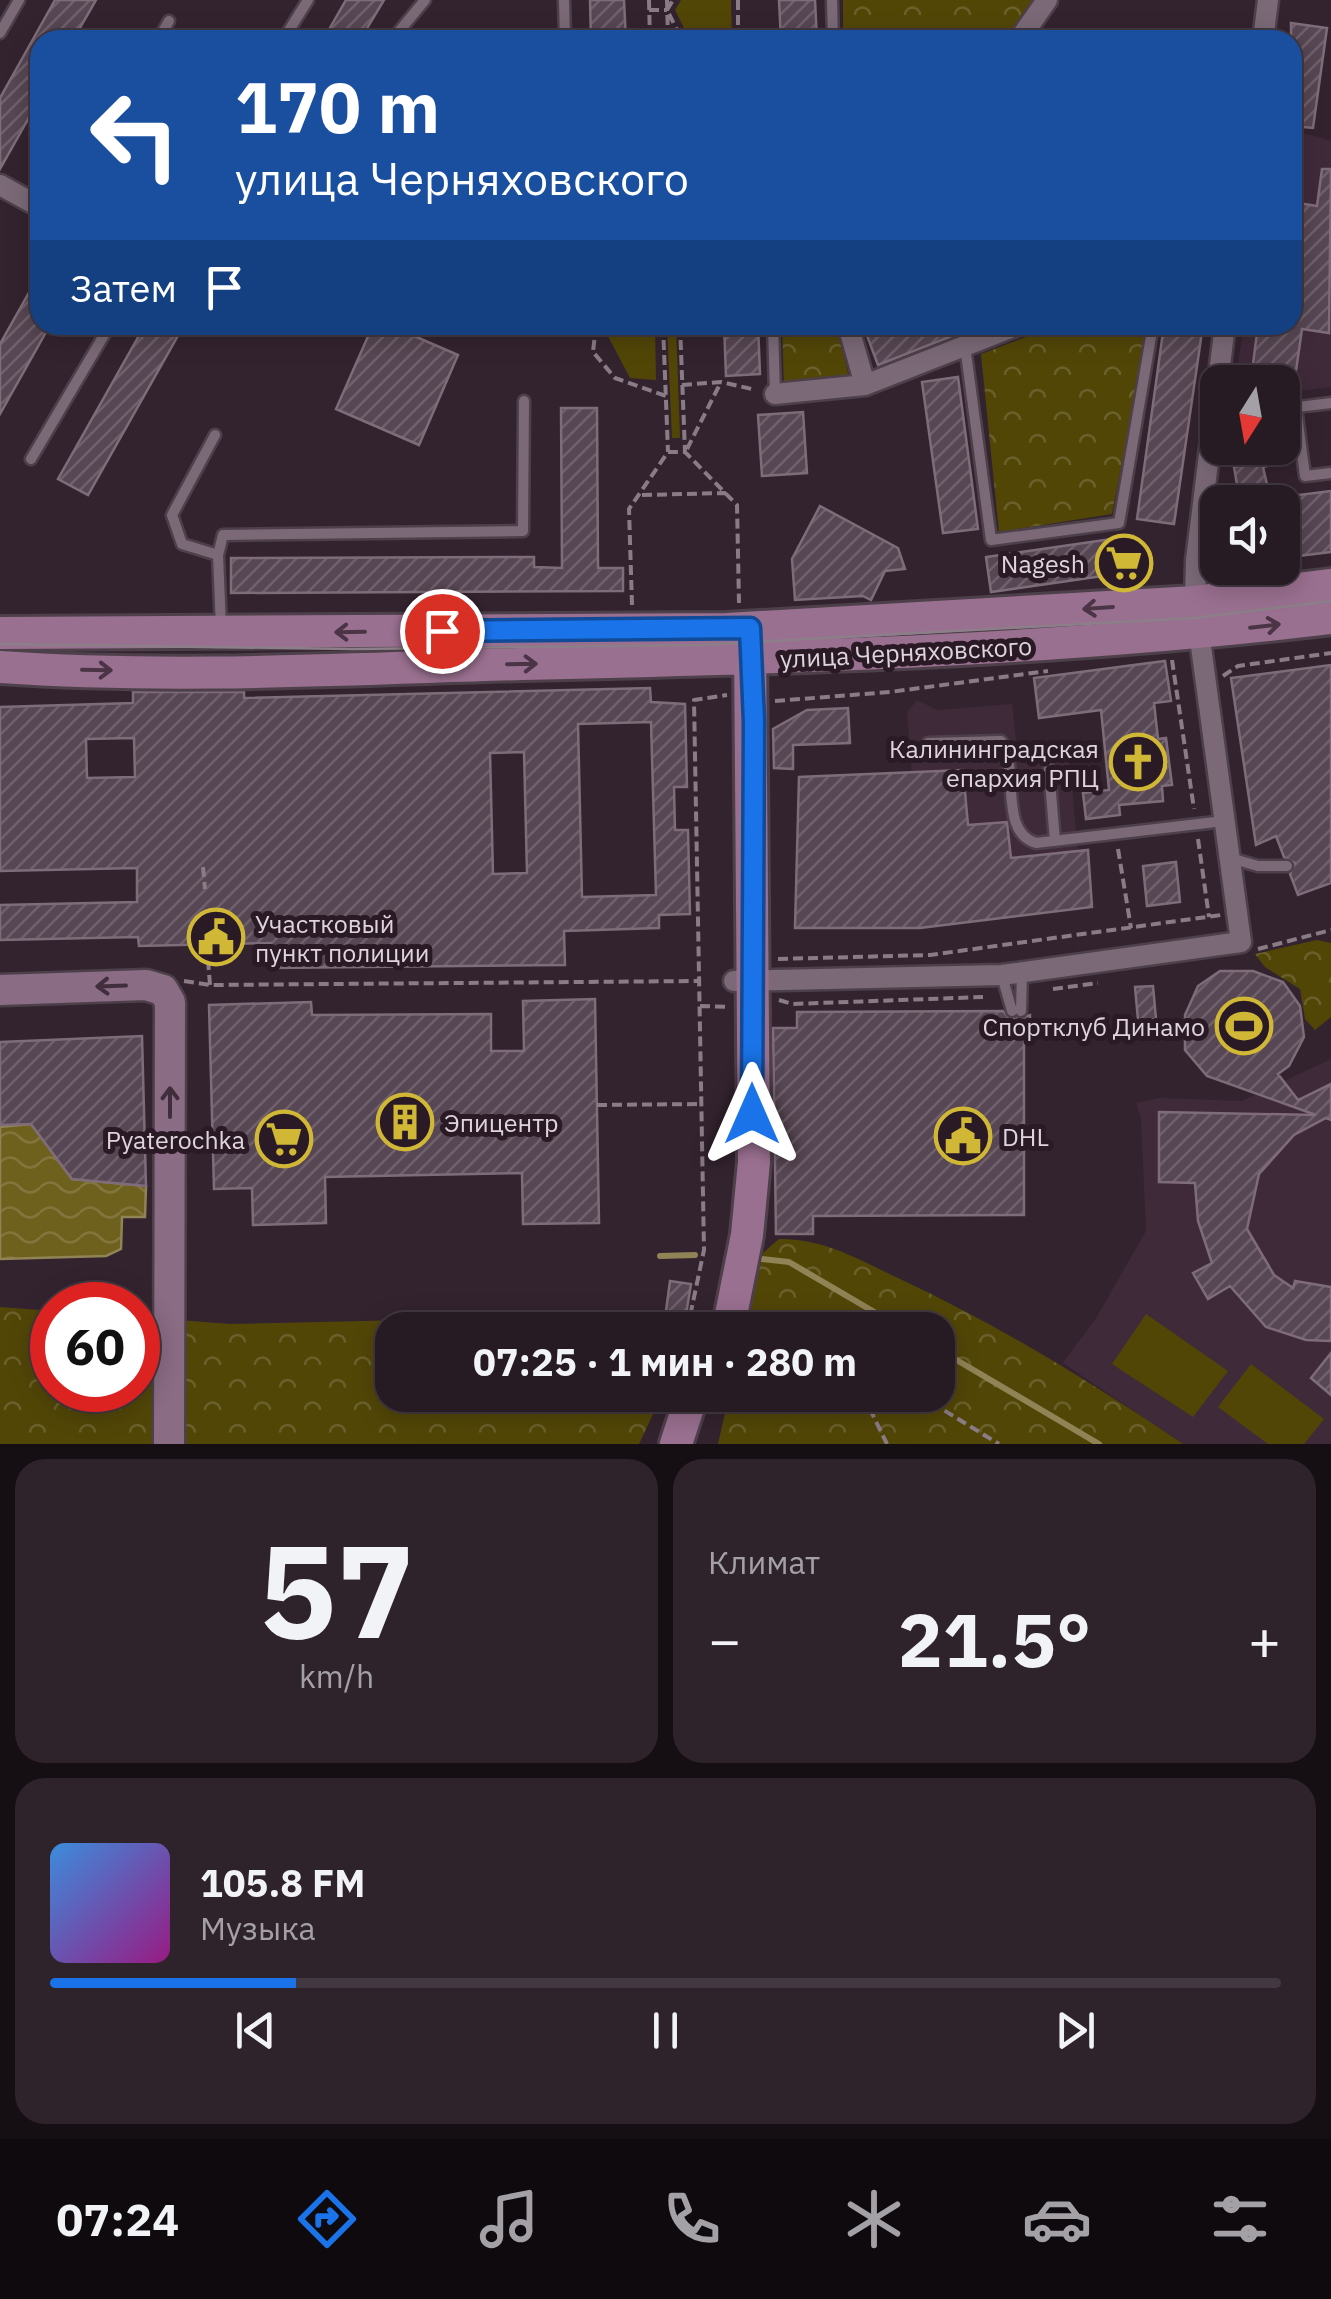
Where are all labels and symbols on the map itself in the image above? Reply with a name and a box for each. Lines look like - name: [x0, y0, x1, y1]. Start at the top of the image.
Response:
- north arrow: [1200, 365, 1300, 465]
- supermarket icon: Nagesh: [1094, 533, 1154, 593]
- place label: Nagesh: [1001, 547, 1085, 580]
- pin: [400, 589, 485, 674]
- one-way arrow: [1082, 599, 1114, 618]
- one-way arrow: [1249, 616, 1281, 635]
- one-way arrow: [335, 622, 368, 642]
- street label: улица Черняховского: [779, 629, 1033, 675]
- one-way arrow: [506, 655, 538, 674]
- one-way arrow: [81, 661, 113, 680]
- place label: Калининградская епархия РПЦ: [889, 732, 1099, 794]
- church icon: Калининградская епархия РПЦ: [1108, 732, 1168, 792]
- public building icon: Участковый пункт полиции: [186, 907, 246, 967]
- place label: Участковый пункт полиции: [255, 907, 429, 969]
- one-way arrow: [96, 977, 128, 996]
- sports icon: Спортклуб Динамо: [1214, 996, 1274, 1056]
- place label: Спортклуб Динамо: [982, 1010, 1205, 1043]
- position arrow: [700, 1062, 804, 1166]
- one-way arrow: [160, 1086, 180, 1118]
- building icon: Эпицентр: [375, 1092, 435, 1152]
- place label: Эпицентр: [444, 1106, 559, 1139]
- public building icon: DHL: [933, 1106, 993, 1166]
- supermarket icon: Pyaterochka: [254, 1109, 314, 1169]
- place label: DHL: [1002, 1120, 1049, 1153]
- place label: Pyaterochka: [106, 1123, 245, 1156]
- speed limit sign: 60: [30, 1282, 160, 1412]

